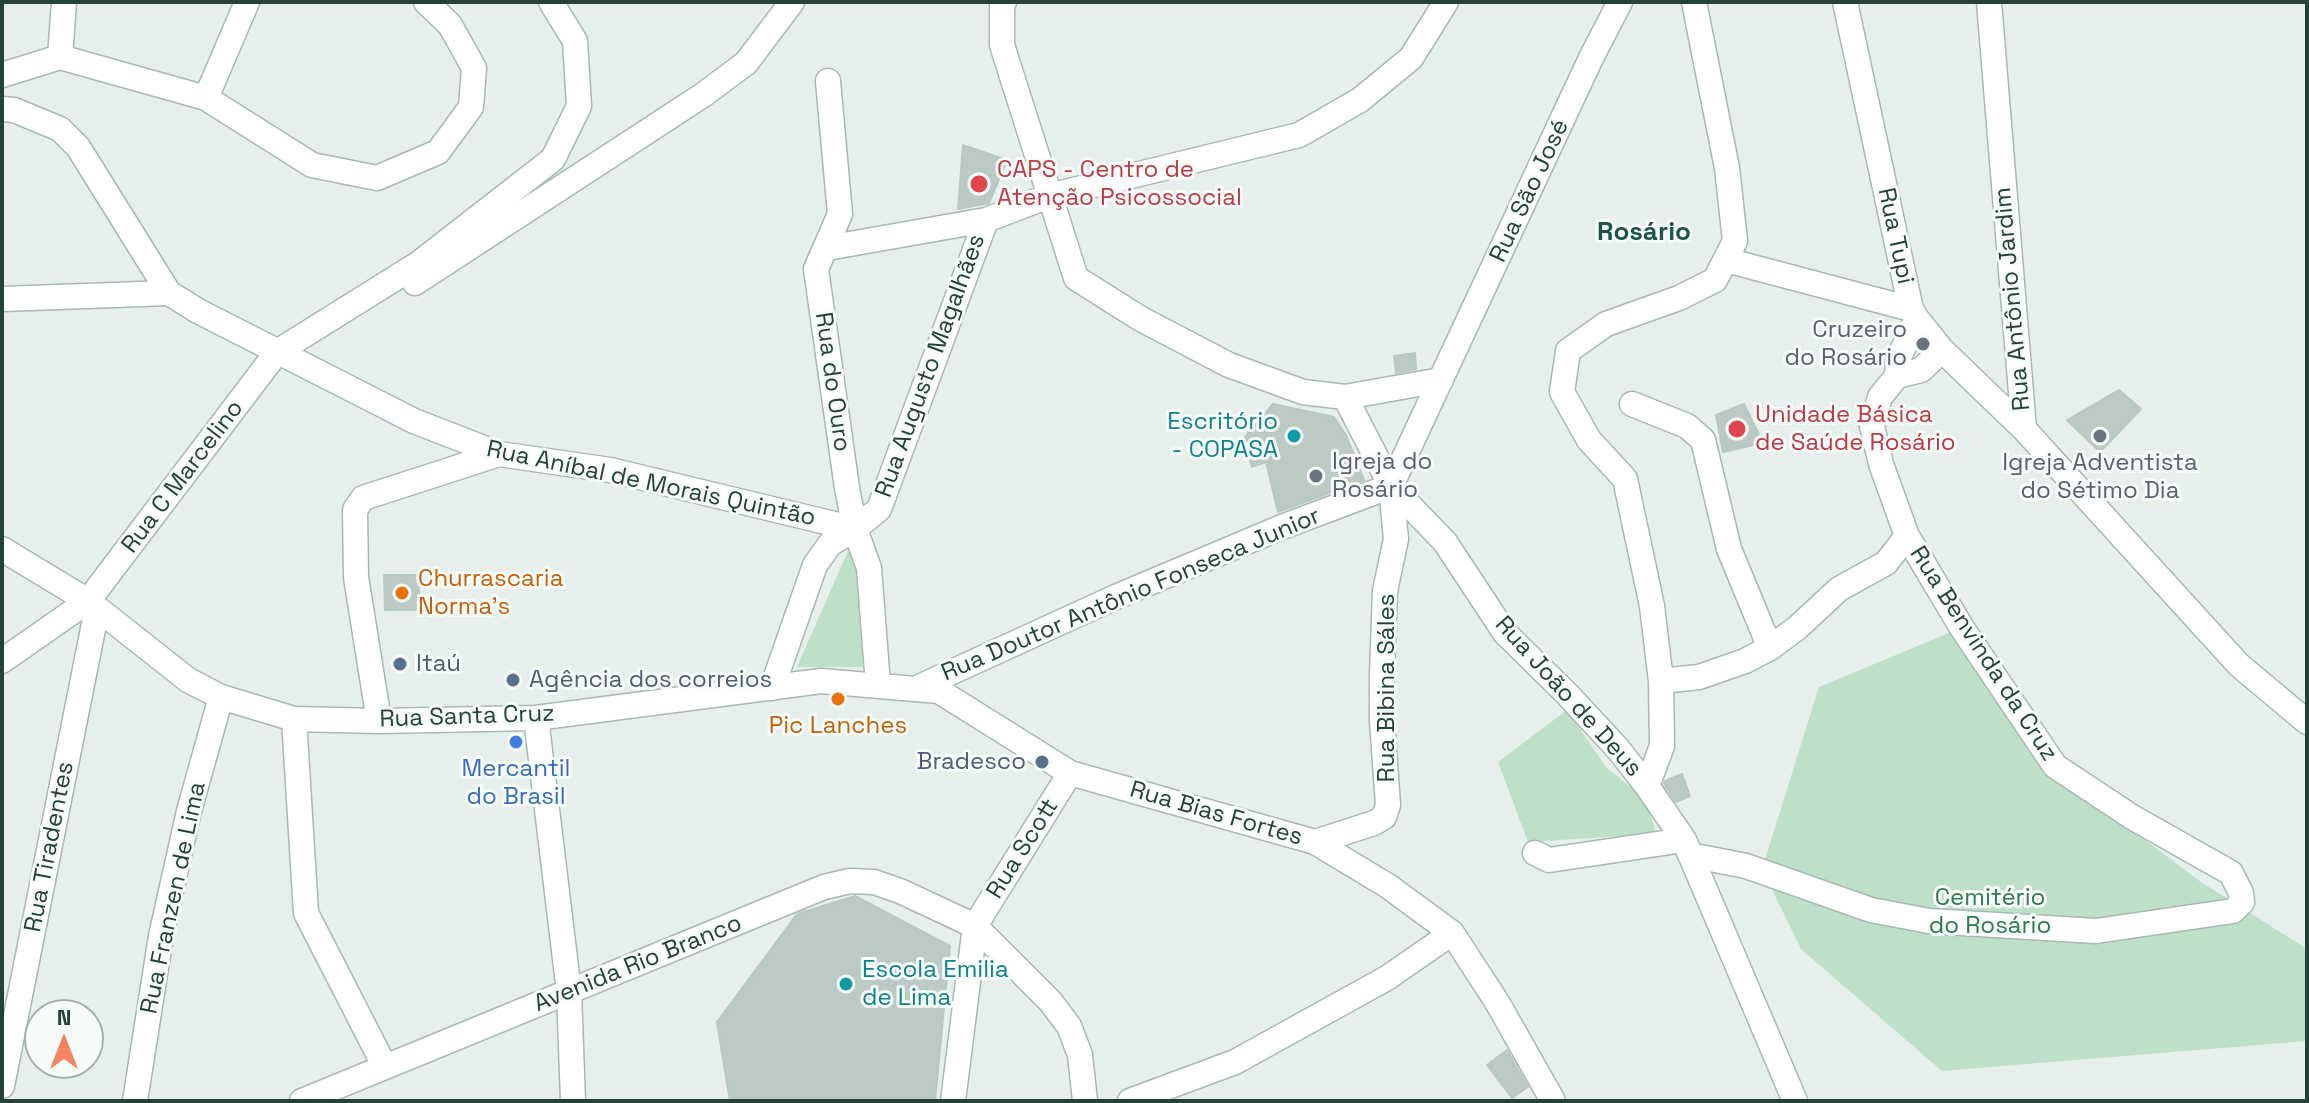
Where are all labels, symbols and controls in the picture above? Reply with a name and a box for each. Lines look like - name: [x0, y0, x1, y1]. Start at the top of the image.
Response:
- street label: Rua São José: [1484, 115, 1576, 267]
- place label: CAPS - Centro de Atenção Psicossocial: [997, 156, 1242, 212]
- marker: CAPS - Centro de Atenção Psicossocial: [968, 173, 990, 195]
- street label: Rua Tupi: [1871, 185, 1919, 287]
- street label: Rua Antônio Jardim: [1989, 186, 2037, 412]
- district label: Rosário: [1597, 217, 1691, 249]
- street label: Rua Augusto Magalhães: [870, 230, 992, 502]
- street label: Rua do Ouro: [808, 310, 856, 454]
- place label: Cruzeiro do Rosário: [1784, 316, 1907, 372]
- marker: Cruzeiro do Rosário: [1914, 335, 1932, 353]
- street label: Rua C Marcelino: [116, 395, 250, 559]
- place label: Unidade Básica de Saúde Rosário: [1755, 401, 1956, 457]
- place label: Escritório - COPASA: [1167, 408, 1278, 464]
- marker: Unidade Básica de Saúde Rosário: [1726, 418, 1748, 440]
- marker: Escritório - COPASA: [1285, 427, 1303, 445]
- marker: Igreja Adventista do Sétimo Dia: [2091, 427, 2109, 445]
- street label: Rua Aníbal de Morais Quintão: [484, 435, 818, 533]
- place label: Igreja do Rosário: [1332, 448, 1432, 504]
- place label: Igreja Adventista do Sétimo Dia: [2002, 449, 2198, 505]
- marker: Igreja do Rosário: [1307, 467, 1325, 485]
- street label: Rua Doutor Antônio Fonseca Junior: [937, 502, 1325, 688]
- street label: Rua Benvinda da Cruz: [1903, 541, 2063, 767]
- place label: Churrascaria Norma's: [418, 565, 564, 621]
- marker: Churrascaria Norma's: [393, 584, 411, 602]
- street label: Rua Bibina Sáles: [1373, 594, 1401, 782]
- street label: Rua João de Deus: [1488, 611, 1648, 783]
- place label: Itaú: [416, 650, 461, 678]
- marker: Itaú: [391, 655, 409, 673]
- place label: Agência dos correios: [529, 666, 772, 694]
- marker: Agência dos correios: [504, 671, 522, 689]
- marker: Pic Lanches: [829, 690, 847, 708]
- street label: Rua Santa Cruz: [379, 700, 555, 734]
- place label: Pic Lanches: [769, 712, 907, 740]
- marker: Mercantil do Brasil: [507, 733, 525, 751]
- place label: Bradesco: [917, 748, 1026, 776]
- marker: Bradesco: [1033, 753, 1051, 771]
- place label: Mercantil do Brasil: [462, 755, 570, 811]
- street label: Rua Tiradentes: [19, 759, 81, 935]
- street label: Rua Bias Fortes: [1126, 776, 1306, 852]
- street label: Rua Franzen de Lima: [135, 779, 213, 1017]
- street label: Rua Scott: [981, 794, 1065, 904]
- park label: Cemitério do Rosário: [1929, 884, 2051, 940]
- street label: Avenida Rio Branco: [530, 909, 746, 1019]
- place label: Escola Emilia de Lima: [862, 956, 1009, 1012]
- marker: Escola Emilia de Lima: [837, 975, 855, 993]
- north arrow: [24, 999, 104, 1079]
- text: N: [57, 1003, 71, 1031]

